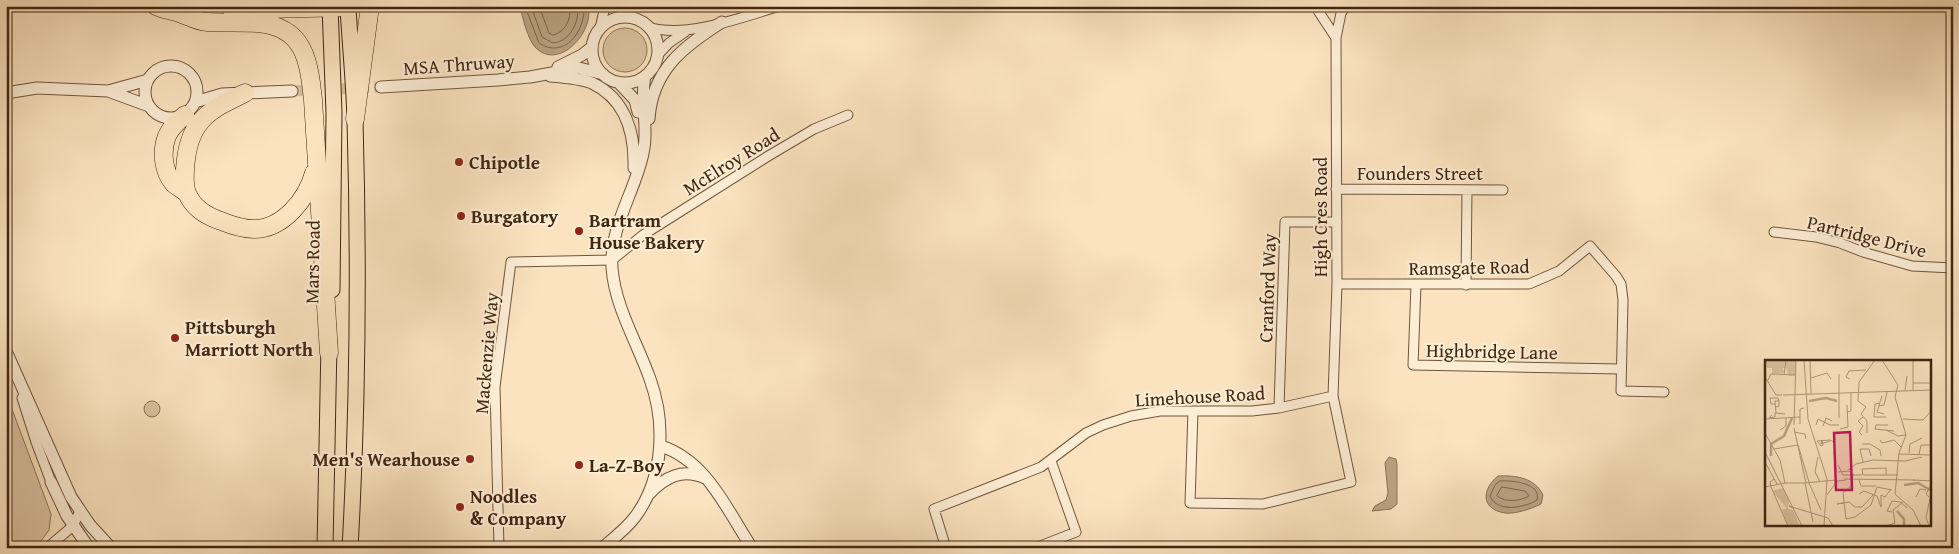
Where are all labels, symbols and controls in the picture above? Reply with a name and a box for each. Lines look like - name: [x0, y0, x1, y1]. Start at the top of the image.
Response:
- street label: MSA Thruway: [402, 46, 516, 82]
- street label: McElroy Road: [677, 120, 786, 202]
- place label: Chipotle: [469, 148, 540, 176]
- marker: Chipotle: [453, 156, 465, 168]
- street label: High Cres Road: [1306, 156, 1334, 277]
- street label: Founders Street: [1357, 159, 1483, 187]
- place label: Burgatory: [471, 202, 558, 230]
- place label: Bartram House Bakery: [589, 206, 705, 256]
- street label: Partridge Drive: [1804, 208, 1930, 264]
- marker: Burgatory: [455, 210, 467, 222]
- street label: Mars Road: [297, 219, 327, 304]
- marker: Bartram House Bakery: [573, 225, 585, 237]
- street label: Cranford Way: [1251, 232, 1283, 343]
- street label: Ramsgate Road: [1408, 252, 1531, 282]
- street label: Mackenzie Way: [467, 290, 505, 415]
- place label: Pittsburgh Marriott North: [185, 313, 314, 363]
- marker: Pittsburgh Marriott North: [169, 332, 181, 344]
- street label: Highbridge Lane: [1426, 336, 1558, 366]
- inset map: [1765, 360, 1932, 526]
- street label: Limehouse Road: [1134, 379, 1267, 413]
- place label: Men's Wearhouse: [312, 445, 460, 473]
- place label: La-Z-Boy: [589, 451, 665, 479]
- marker: Men's Wearhouse: [464, 453, 476, 465]
- marker: La-Z-Boy: [573, 459, 585, 471]
- place label: Noodles & Company: [470, 482, 566, 532]
- marker: Noodles & Company: [454, 501, 466, 513]

